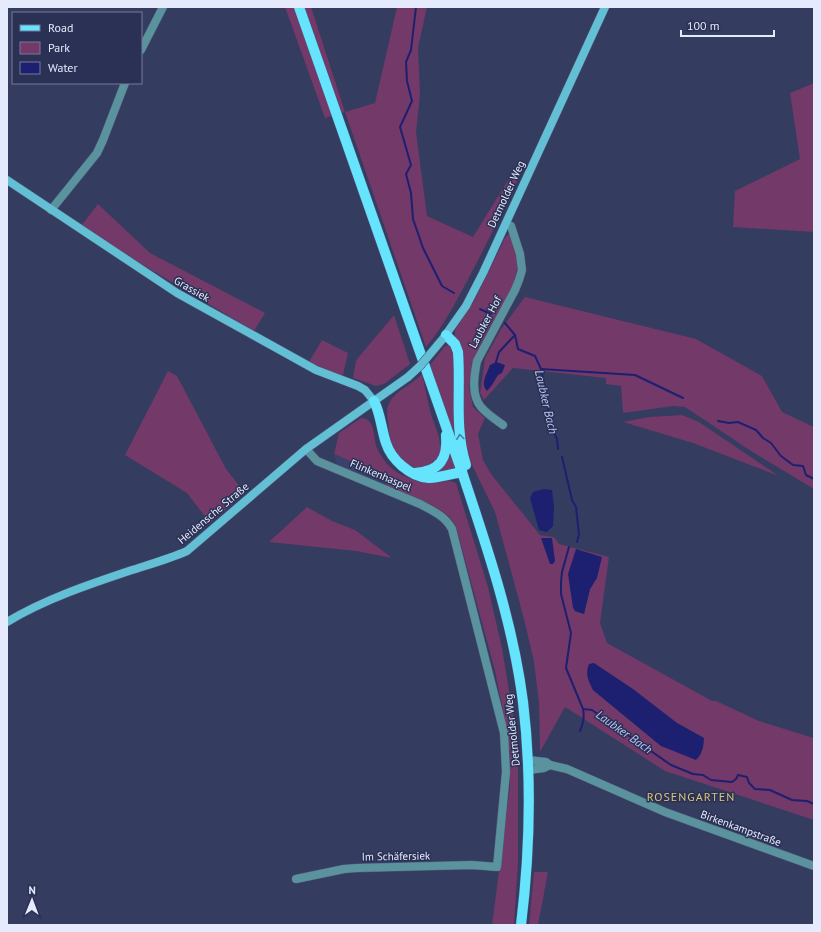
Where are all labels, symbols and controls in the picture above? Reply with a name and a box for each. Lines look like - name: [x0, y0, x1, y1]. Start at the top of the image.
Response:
- legend: [12, 12, 142, 84]
- scale bar: [681, 12, 774, 38]
- text: 100 m: [687, 18, 720, 33]
- text: Road: [48, 20, 73, 35]
- text: Park: [48, 40, 70, 55]
- text: Water: [48, 60, 78, 75]
- street label: Detmolder Weg: [484, 158, 528, 230]
- street label: Grassiek: [172, 273, 213, 305]
- street label: Laubker Hof: [465, 293, 505, 350]
- water label: Laubker Bach: [532, 368, 561, 435]
- one-way arrow: [456, 434, 465, 440]
- street label: Flinkenhaspel: [348, 456, 415, 495]
- street label: Heidensche Straße: [175, 479, 252, 547]
- street label: Detmolder Weg: [501, 693, 523, 767]
- water label: Laubker Bach: [593, 707, 655, 756]
- district label: ROSENGARTEN: [647, 789, 735, 804]
- street label: Birkenkampstraße: [699, 807, 784, 849]
- street label: Im Schäfersiek: [362, 848, 431, 864]
- north arrow: [12, 880, 52, 920]
- text: N: [28, 883, 36, 897]

